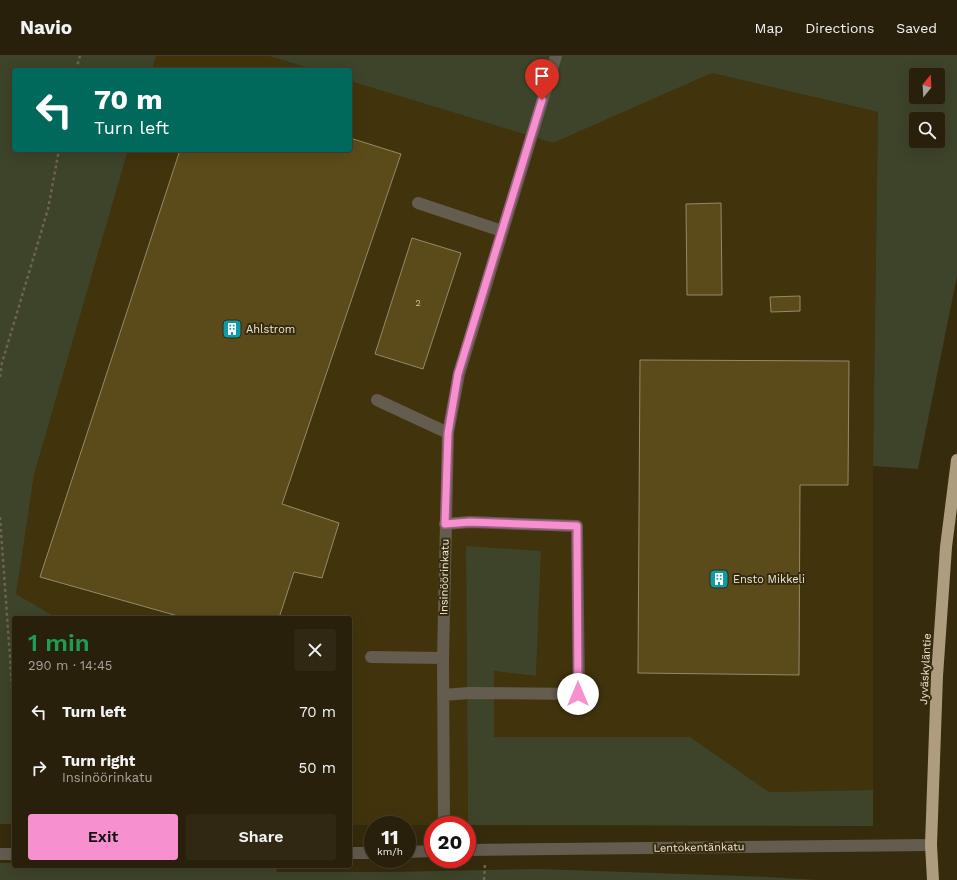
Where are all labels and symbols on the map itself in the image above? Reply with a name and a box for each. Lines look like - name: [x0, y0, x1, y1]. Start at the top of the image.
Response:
- pin: [525, 59, 559, 100]
- north arrow: [909, 68, 945, 104]
- house number: 2: [415, 298, 421, 308]
- building icon: Ahlstrom: [221, 318, 243, 340]
- place label: Ahlstrom: [246, 323, 295, 336]
- street label: Insinöörinkatu: [437, 539, 452, 615]
- building icon: Ensto Mikkeli: [708, 568, 730, 590]
- place label: Ensto Mikkeli: [733, 573, 805, 586]
- street label: Jyväskyläntie: [917, 633, 934, 705]
- position arrow: [557, 673, 599, 715]
- speed limit sign: 20: [424, 816, 476, 868]
- street label: Lentokentänkatu: [653, 840, 745, 855]

